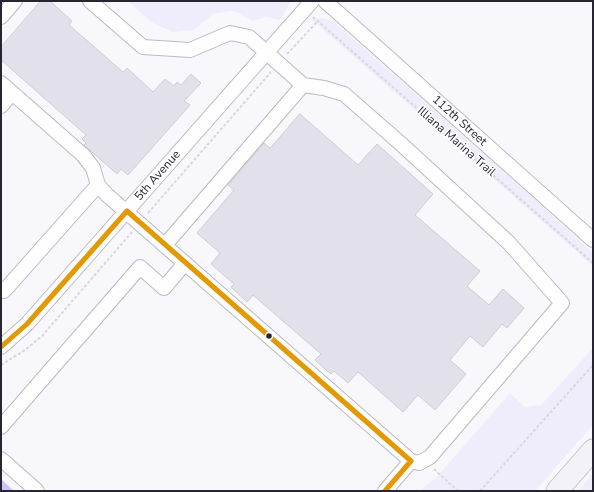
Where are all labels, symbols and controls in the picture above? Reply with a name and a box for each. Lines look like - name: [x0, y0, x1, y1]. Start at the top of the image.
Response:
- street label: 112th Street: [429, 93, 489, 149]
- street label: Illiana Marina Trail: [414, 104, 498, 180]
- street label: 5th Avenue: [132, 148, 184, 204]
- unlabelled marker: [264, 331, 274, 341]

